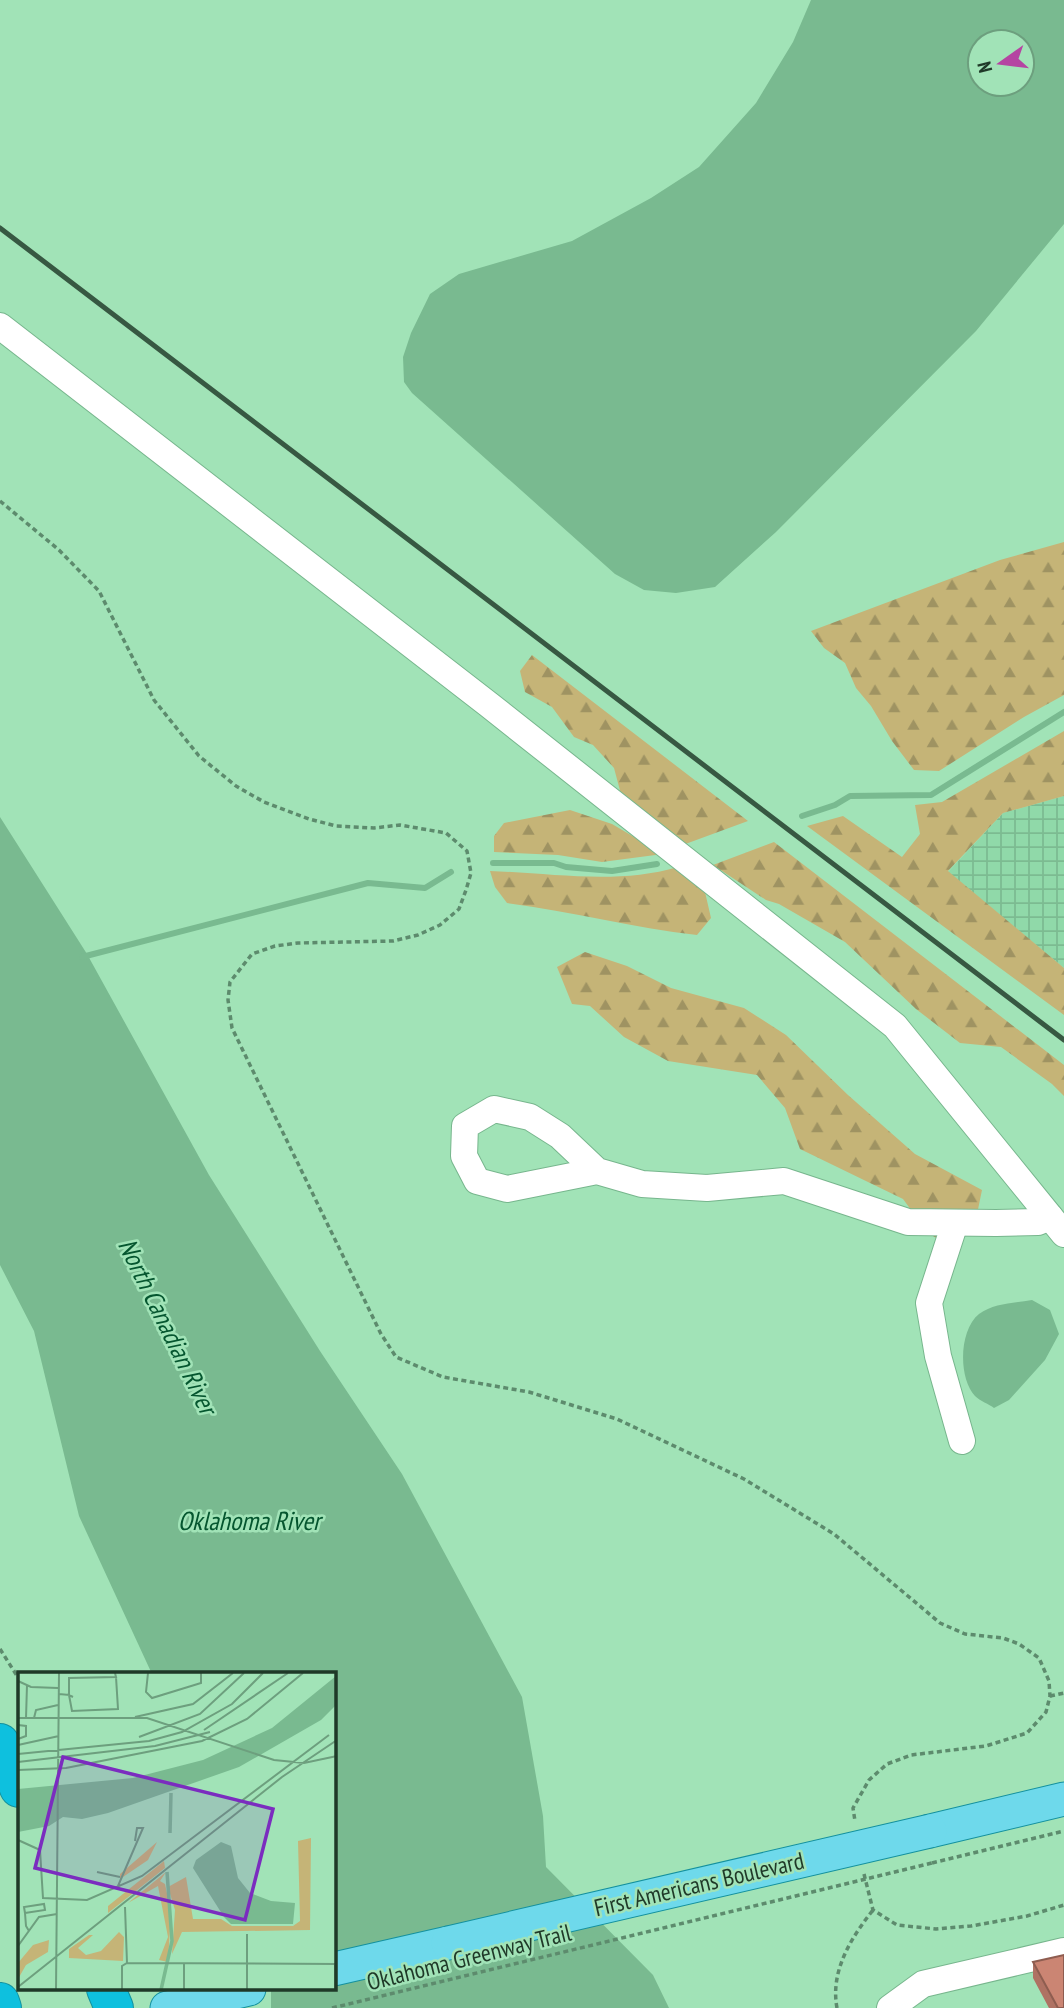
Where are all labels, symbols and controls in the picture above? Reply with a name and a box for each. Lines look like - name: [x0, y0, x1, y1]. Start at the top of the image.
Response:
- north arrow: [966, 28, 1036, 98]
- text: N: [972, 59, 997, 75]
- water label: North Canadian River: [111, 1233, 226, 1423]
- water label: Oklahoma River: [178, 1504, 324, 1537]
- inset map: [18, 1672, 336, 1990]
- street label: First Americans Boulevard: [591, 1845, 807, 1923]
- street label: Oklahoma Greenway Trail: [364, 1916, 575, 1997]

